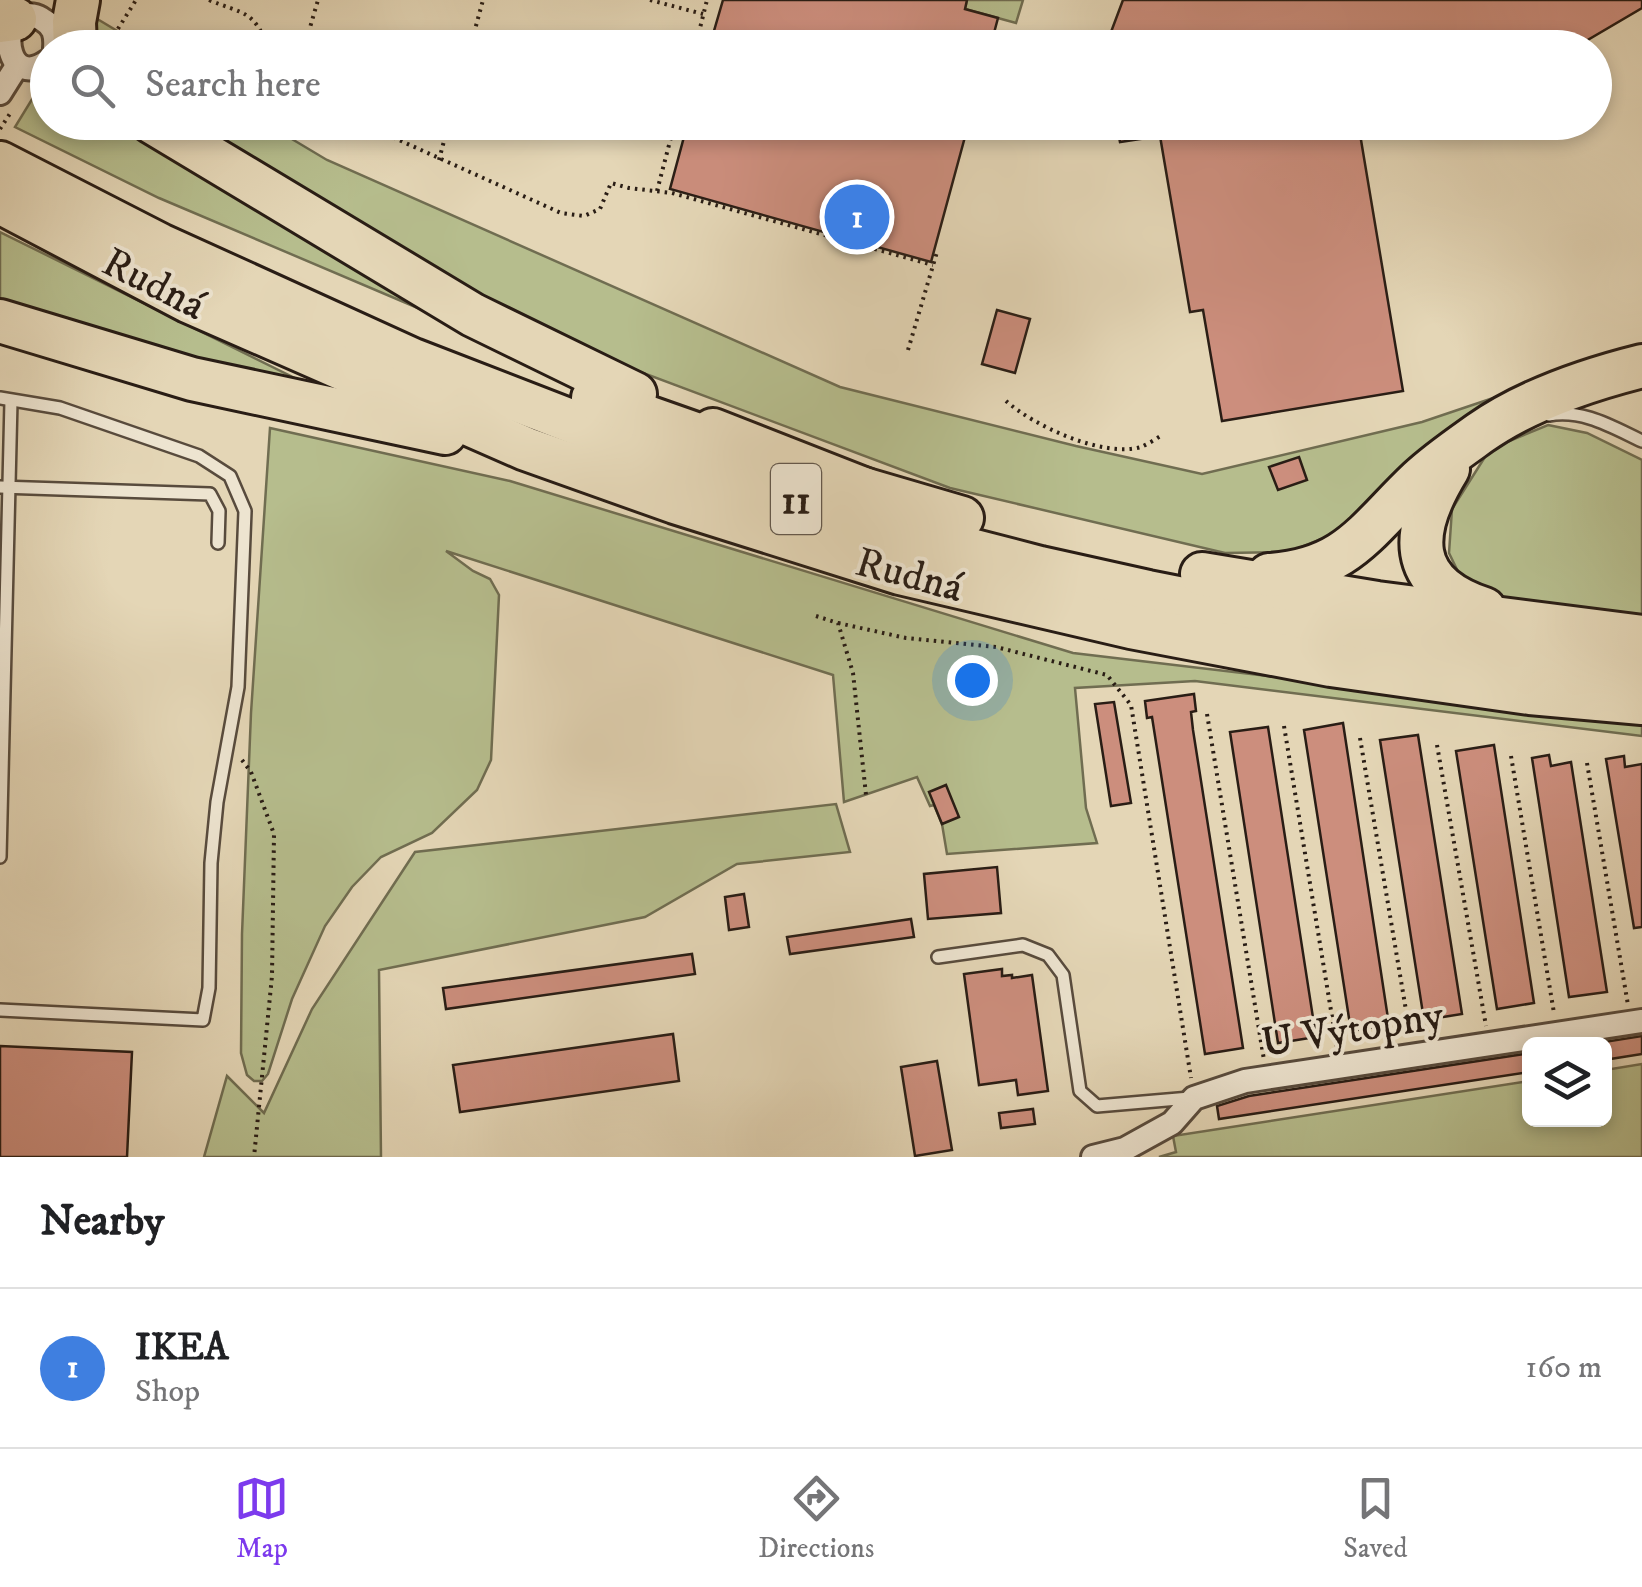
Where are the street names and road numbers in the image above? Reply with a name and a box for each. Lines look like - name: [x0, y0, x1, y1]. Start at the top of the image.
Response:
- street label: Rudná: [93, 237, 214, 333]
- road number: 11: [771, 464, 821, 534]
- street label: Rudná: [850, 537, 969, 615]
- street label: U Výtopny: [1258, 990, 1448, 1070]

